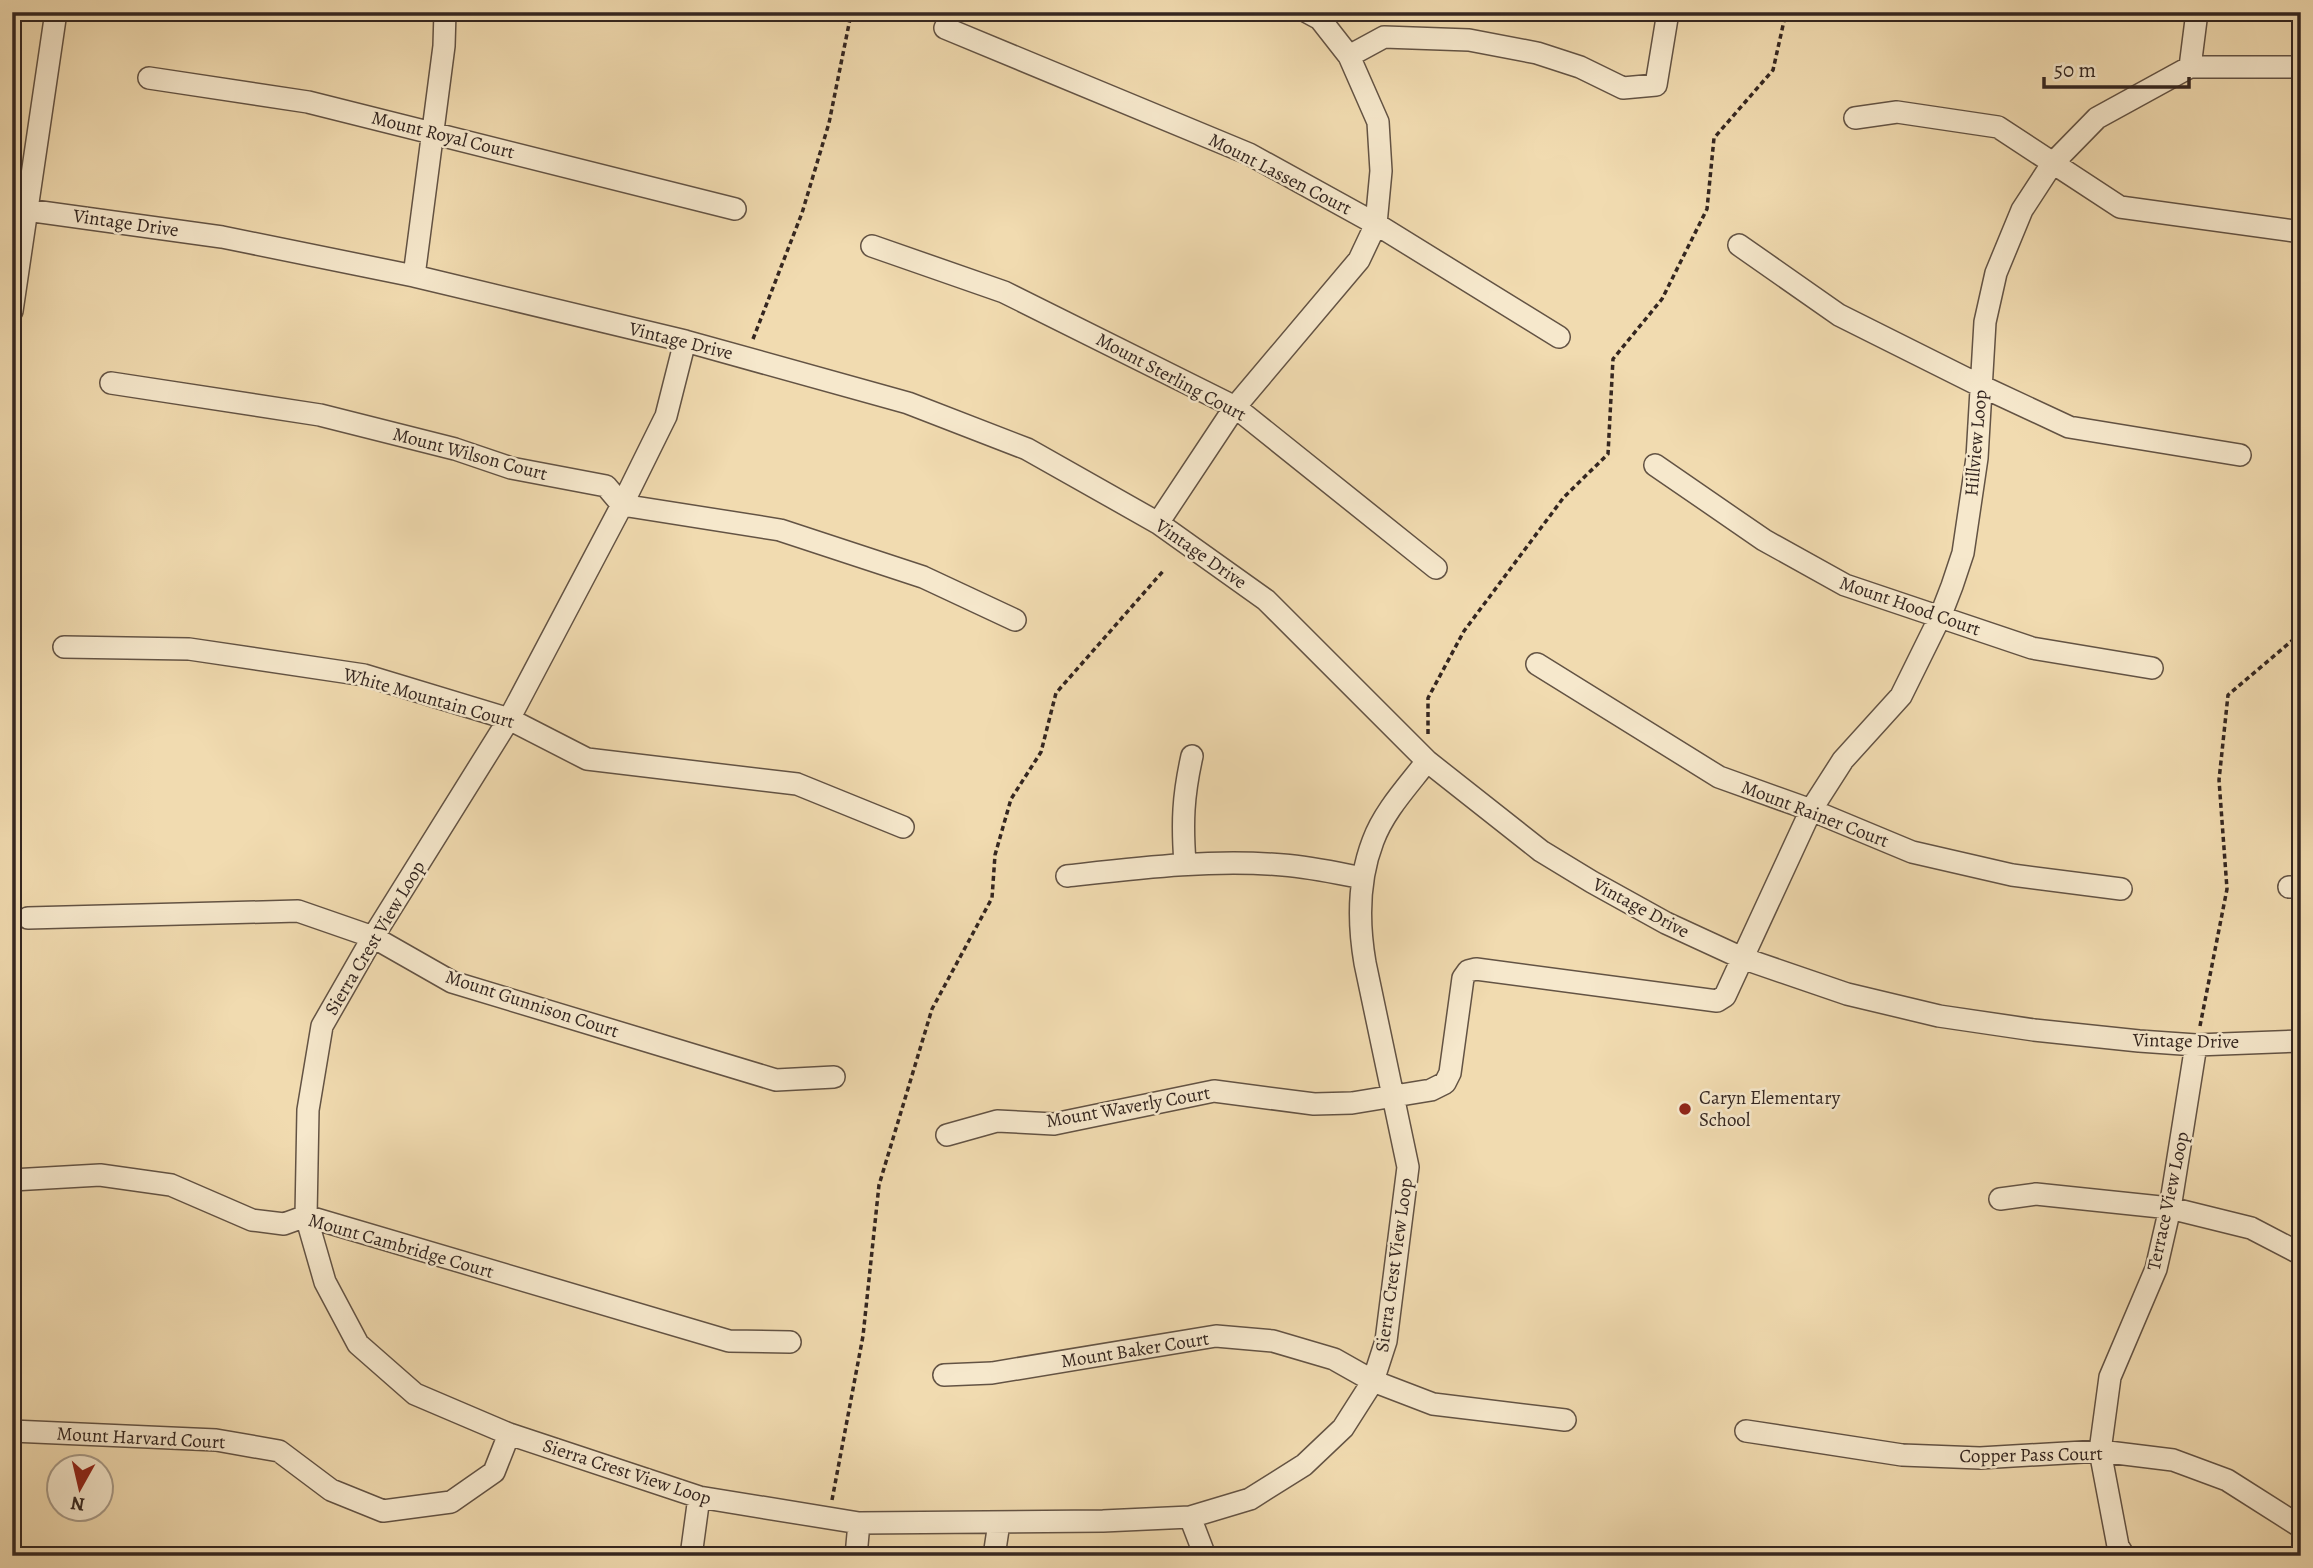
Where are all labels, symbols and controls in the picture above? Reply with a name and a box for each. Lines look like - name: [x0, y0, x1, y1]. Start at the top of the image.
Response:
- scale bar: [2044, 46, 2189, 90]
- text: 50 m: [2054, 56, 2096, 84]
- street label: Mount Royal Court: [369, 105, 517, 165]
- street label: Mount Lassen Court: [1204, 127, 1356, 221]
- street label: Vintage Drive: [71, 203, 180, 243]
- street label: Vintage Drive: [625, 315, 736, 366]
- street label: Mount Sterling Court: [1091, 326, 1251, 428]
- street label: Hillview Loop: [1958, 389, 1994, 497]
- street label: Mount Wilson Court: [390, 421, 550, 487]
- street label: Vintage Drive: [1149, 512, 1252, 595]
- street label: Mount Hood Court: [1836, 570, 1984, 642]
- street label: White Mountain Court: [339, 661, 518, 735]
- street label: Mount Rainer Court: [1737, 774, 1893, 854]
- street label: Sierra Crest View Loop: [319, 856, 431, 1020]
- street label: Vintage Drive: [1587, 871, 1694, 944]
- street label: Mount Gunnison Court: [442, 964, 622, 1044]
- street label: Vintage Drive: [2132, 1027, 2239, 1055]
- street label: Mount Waverly Court: [1044, 1080, 1212, 1134]
- place label: Caryn Elementary School: [1699, 1085, 1841, 1133]
- marker: Caryn Elementary School: [1677, 1101, 1693, 1117]
- street label: Terrace View Loop: [2141, 1129, 2195, 1273]
- street label: Sierra Crest View Loop: [1369, 1176, 1419, 1354]
- street label: Mount Cambridge Court: [305, 1207, 497, 1285]
- street label: Mount Baker Court: [1059, 1325, 1211, 1375]
- street label: Mount Harvard Court: [56, 1421, 226, 1455]
- street label: Sierra Crest View Loop: [539, 1432, 715, 1512]
- street label: Copper Pass Court: [1959, 1441, 2103, 1469]
- north arrow: [46, 1452, 116, 1522]
- text: N: [69, 1490, 86, 1518]

